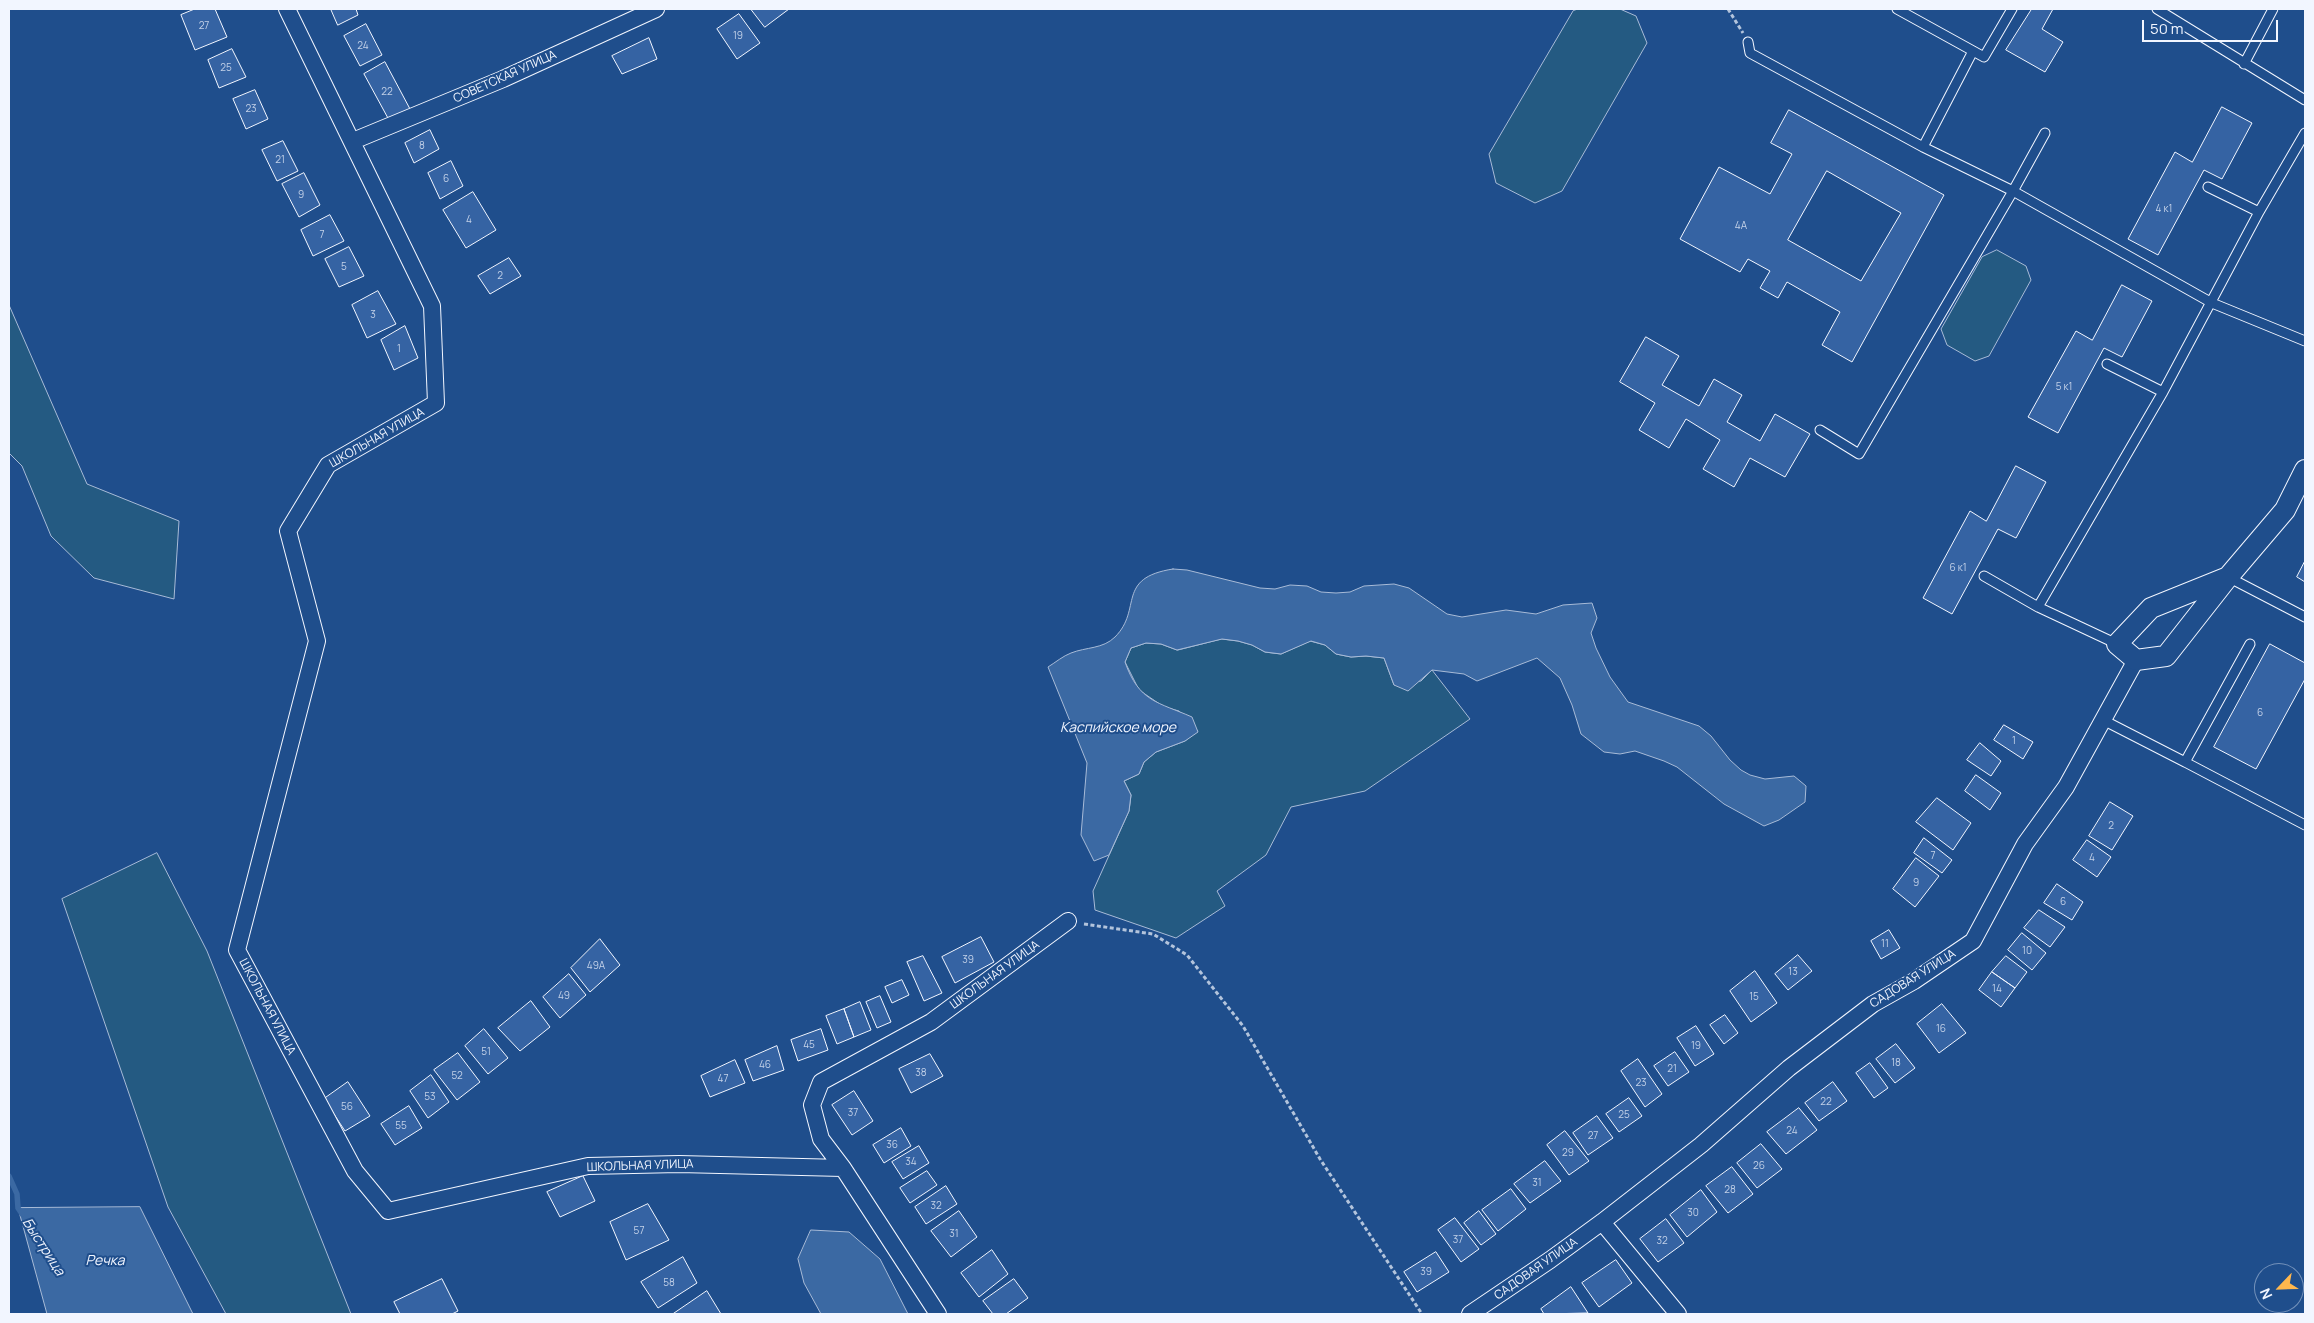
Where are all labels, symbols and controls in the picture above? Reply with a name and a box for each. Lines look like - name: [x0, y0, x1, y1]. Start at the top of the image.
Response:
- scale bar: [2144, 10, 2280, 42]
- text: 50 m: [2150, 18, 2184, 39]
- house number: 27: [199, 20, 209, 32]
- house number: 19: [733, 30, 743, 42]
- house number: 24: [357, 40, 369, 52]
- street label: СОВЕТСКАЯ УЛИЦА: [451, 48, 559, 106]
- house number: 25: [220, 62, 232, 74]
- house number: 22: [381, 86, 393, 98]
- house number: 23: [245, 103, 257, 115]
- house number: 8: [419, 140, 425, 152]
- house number: 21: [275, 154, 285, 166]
- house number: 6: [443, 173, 449, 185]
- house number: 9: [298, 189, 304, 201]
- house number: 4 к1: [2156, 203, 2172, 215]
- house number: 4: [466, 214, 472, 226]
- house number: 4А: [1735, 220, 1747, 232]
- house number: 7: [319, 229, 325, 241]
- house number: 5: [341, 261, 347, 273]
- house number: 2: [497, 270, 503, 282]
- house number: 3: [370, 309, 376, 321]
- house number: 1: [397, 343, 401, 355]
- house number: 5 к1: [2056, 381, 2072, 393]
- street label: ШКОЛЬНАЯ УЛИЦА: [327, 405, 427, 471]
- house number: 6 к1: [1949, 562, 1967, 574]
- house number: 6: [2257, 707, 2263, 719]
- water label: Каспийское море: [1060, 720, 1176, 736]
- house number: 1: [2012, 735, 2016, 747]
- house number: 2: [2108, 820, 2114, 832]
- house number: 7: [1930, 850, 1936, 862]
- house number: 4: [2089, 852, 2095, 864]
- house number: 9: [1913, 877, 1919, 889]
- house number: 6: [2060, 896, 2066, 908]
- street label: ШКОЛЬНАЯ УЛИЦА: [947, 938, 1043, 1012]
- house number: 11: [1881, 938, 1889, 950]
- house number: 10: [2022, 945, 2032, 957]
- street label: САДОВАЯ УЛИЦА: [1868, 947, 1958, 1011]
- house number: 39: [962, 954, 974, 966]
- street label: ШКОЛЬНАЯ УЛИЦА: [236, 956, 298, 1058]
- house number: 49А: [587, 960, 605, 972]
- house number: 13: [1788, 966, 1798, 978]
- house number: 14: [1992, 983, 2002, 995]
- house number: 49: [558, 990, 570, 1002]
- house number: 15: [1749, 991, 1759, 1003]
- house number: 16: [1936, 1023, 1946, 1035]
- house number: 45: [803, 1039, 815, 1051]
- house number: 19: [1691, 1040, 1701, 1052]
- house number: 51: [481, 1046, 491, 1058]
- house number: 18: [1891, 1057, 1901, 1069]
- house number: 46: [759, 1059, 771, 1071]
- house number: 21: [1667, 1063, 1677, 1075]
- house number: 38: [915, 1067, 927, 1079]
- house number: 52: [451, 1070, 463, 1082]
- house number: 47: [718, 1073, 728, 1085]
- house number: 23: [1635, 1077, 1647, 1089]
- house number: 53: [424, 1091, 436, 1103]
- house number: 22: [1820, 1096, 1832, 1108]
- house number: 56: [341, 1101, 353, 1113]
- house number: 37: [848, 1107, 858, 1119]
- house number: 25: [1618, 1109, 1630, 1121]
- house number: 55: [395, 1120, 407, 1132]
- house number: 24: [1786, 1125, 1798, 1137]
- house number: 27: [1588, 1130, 1598, 1142]
- house number: 36: [886, 1139, 898, 1151]
- house number: 29: [1562, 1147, 1574, 1159]
- house number: 34: [905, 1156, 917, 1168]
- street label: ШКОЛЬНАЯ УЛИЦА: [586, 1157, 694, 1175]
- house number: 26: [1753, 1160, 1765, 1172]
- house number: 31: [1532, 1177, 1542, 1189]
- house number: 28: [1724, 1184, 1736, 1196]
- house number: 32: [930, 1200, 942, 1212]
- house number: 30: [1687, 1207, 1699, 1219]
- water label: Быстрица: [18, 1215, 68, 1279]
- house number: 57: [634, 1225, 644, 1237]
- house number: 31: [949, 1228, 959, 1240]
- house number: 37: [1453, 1234, 1463, 1246]
- street label: САДОВАЯ УЛИЦА: [1492, 1235, 1580, 1303]
- house number: 32: [1656, 1235, 1668, 1247]
- water label: Речка: [86, 1253, 124, 1269]
- north arrow: [2254, 1263, 2304, 1313]
- house number: 39: [1420, 1266, 1432, 1278]
- house number: 58: [663, 1277, 675, 1289]
- text: N: [2255, 1285, 2276, 1302]

